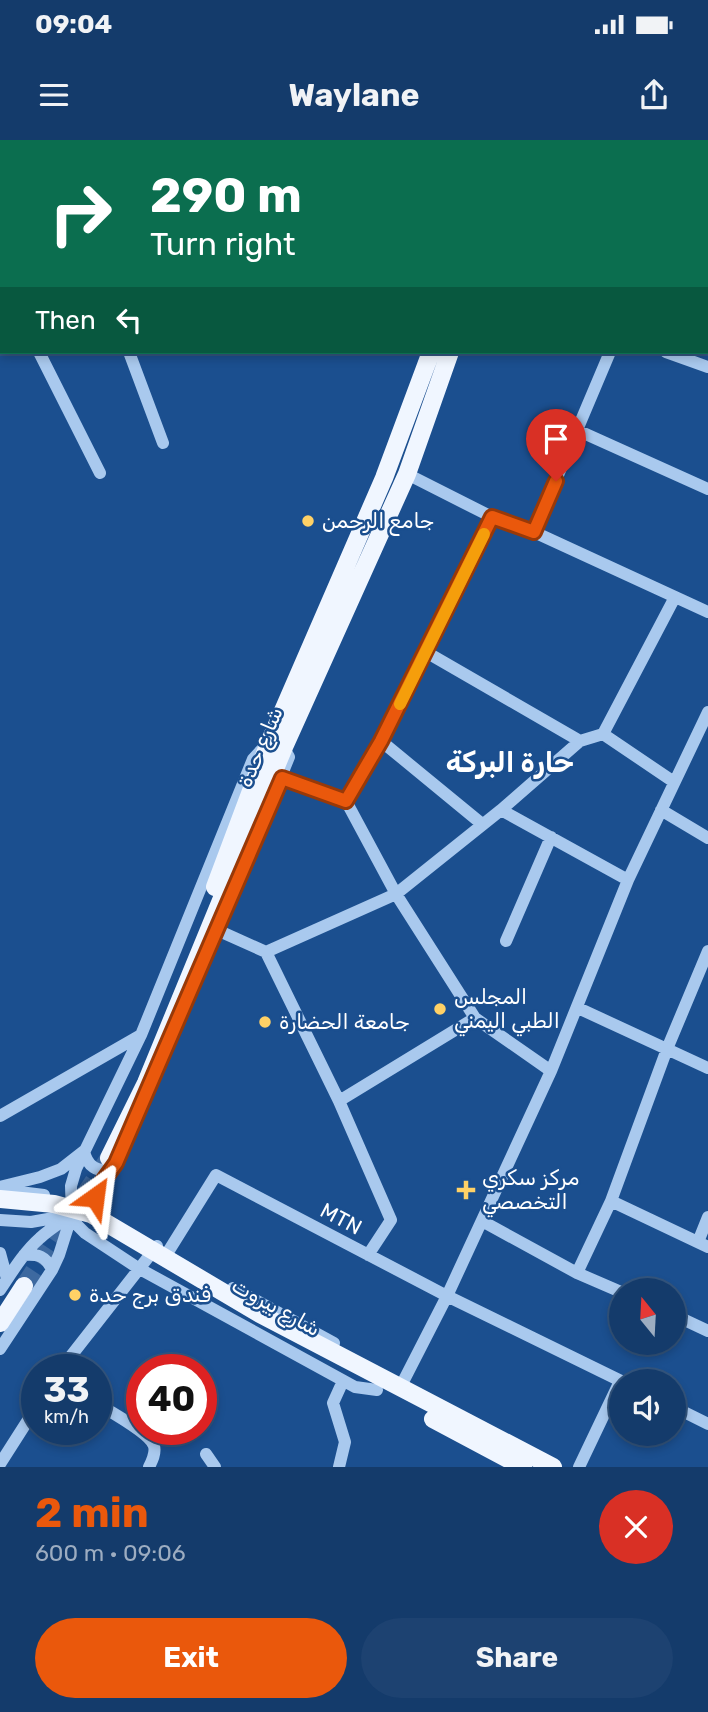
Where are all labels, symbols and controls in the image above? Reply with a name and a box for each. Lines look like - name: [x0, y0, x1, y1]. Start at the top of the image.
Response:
- text: 09:04: [35, 9, 112, 40]
- icon: menu: [35, 76, 73, 114]
- text: Waylane: [288, 76, 420, 114]
- icon: share: [635, 76, 673, 114]
- text: 290 m: [150, 166, 302, 224]
- icon: right: [35, 168, 126, 259]
- text: Turn right: [150, 225, 295, 263]
- icon: left: [110, 301, 148, 339]
- text: Then: [35, 305, 96, 336]
- pin: [526, 409, 586, 481]
- icon: arrive: [537, 420, 575, 458]
- place label: جامع الرحمن: [322, 508, 434, 536]
- marker: جامع الرحمن: [300, 513, 316, 529]
- street label: شارع حدة: [231, 703, 289, 791]
- district label: حارة البركة: [446, 746, 574, 779]
- place label: المجلس الطبي اليمني: [454, 984, 560, 1037]
- marker: المجلس الطبي اليمني: [432, 1001, 448, 1017]
- place label: جامعة الحضارة: [279, 1009, 410, 1034]
- marker: جامعة الحضارة: [257, 1014, 273, 1030]
- position arrow: [58, 1160, 132, 1234]
- place label: مركز سكري التخصصي: [482, 1165, 579, 1218]
- marker: مركز سكري التخصصي: [456, 1180, 476, 1200]
- street label: MTN: [316, 1197, 366, 1240]
- street label: شارع بيروت: [227, 1272, 325, 1343]
- north arrow: [609, 1278, 686, 1354]
- map controls: [609, 1278, 686, 1446]
- place label: فندق برج حدة: [89, 1282, 211, 1309]
- marker: فندق برج حدة: [67, 1287, 83, 1303]
- speed limit sign: 40: [126, 1354, 217, 1445]
- text: 33: [43, 1369, 90, 1411]
- button: sound: [609, 1369, 686, 1446]
- text: km/h: [44, 1406, 89, 1428]
- text: 2 min: [35, 1488, 149, 1538]
- button: close: [599, 1490, 673, 1564]
- text: 600 m · 09:06: [35, 1539, 186, 1567]
- button: Exit: [35, 1618, 347, 1698]
- button: Share: [361, 1618, 673, 1698]

